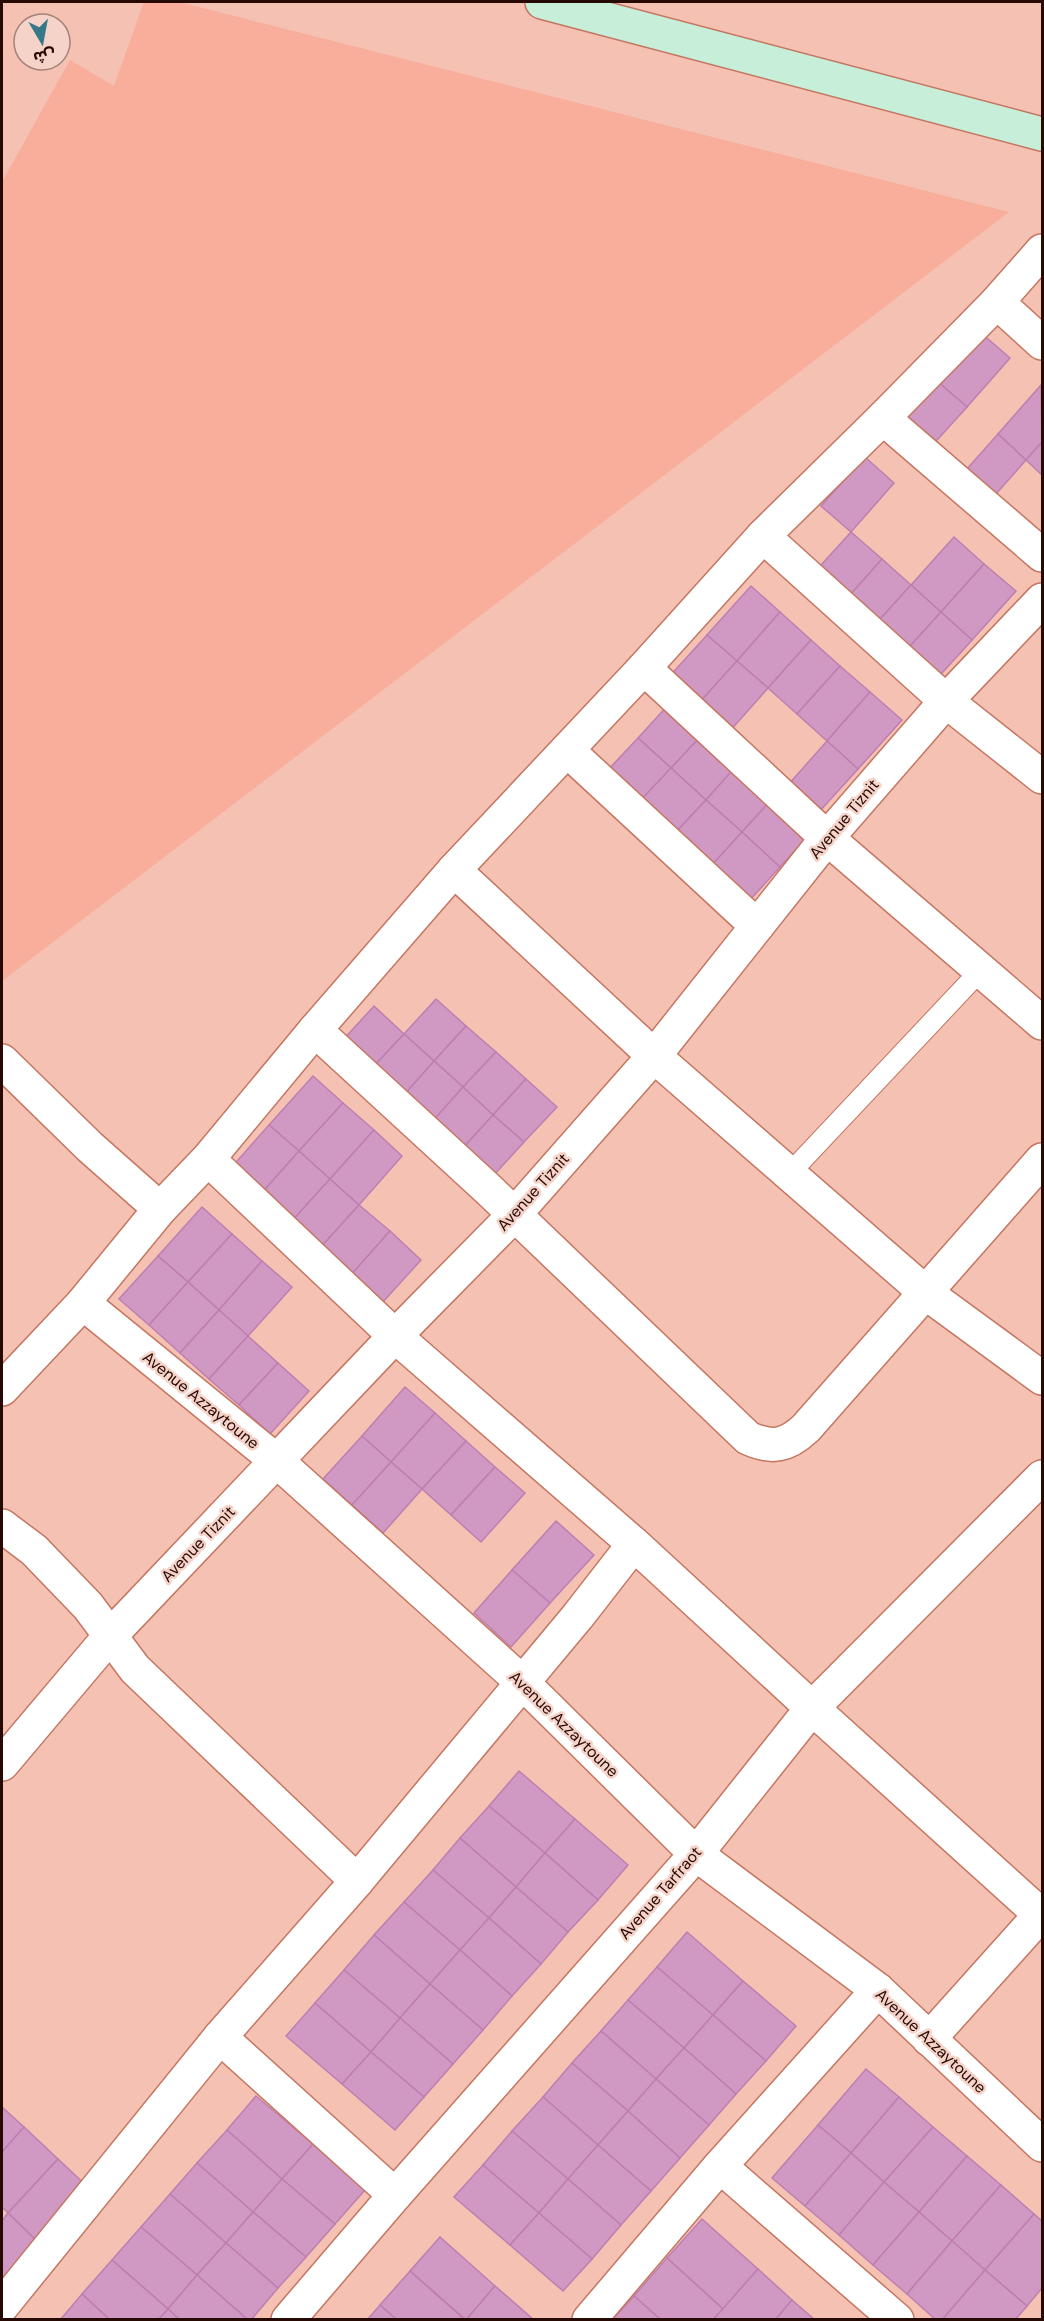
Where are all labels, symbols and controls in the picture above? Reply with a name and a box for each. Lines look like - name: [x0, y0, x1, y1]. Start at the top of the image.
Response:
- north arrow: [12, 12, 72, 72]
- text: ش: [32, 44, 57, 69]
- street label: Avenue Tiznit: [804, 775, 884, 863]
- street label: Avenue Tiznit: [492, 1149, 574, 1235]
- street label: Avenue Azzaytoune: [138, 1346, 264, 1454]
- street label: Avenue Tiznit: [156, 1501, 240, 1587]
- street label: Avenue Azzaytoune: [505, 1666, 623, 1782]
- street label: Avenue Tarfraot: [614, 1842, 706, 1944]
- street label: Avenue Azzaytoune: [871, 1984, 991, 2098]

